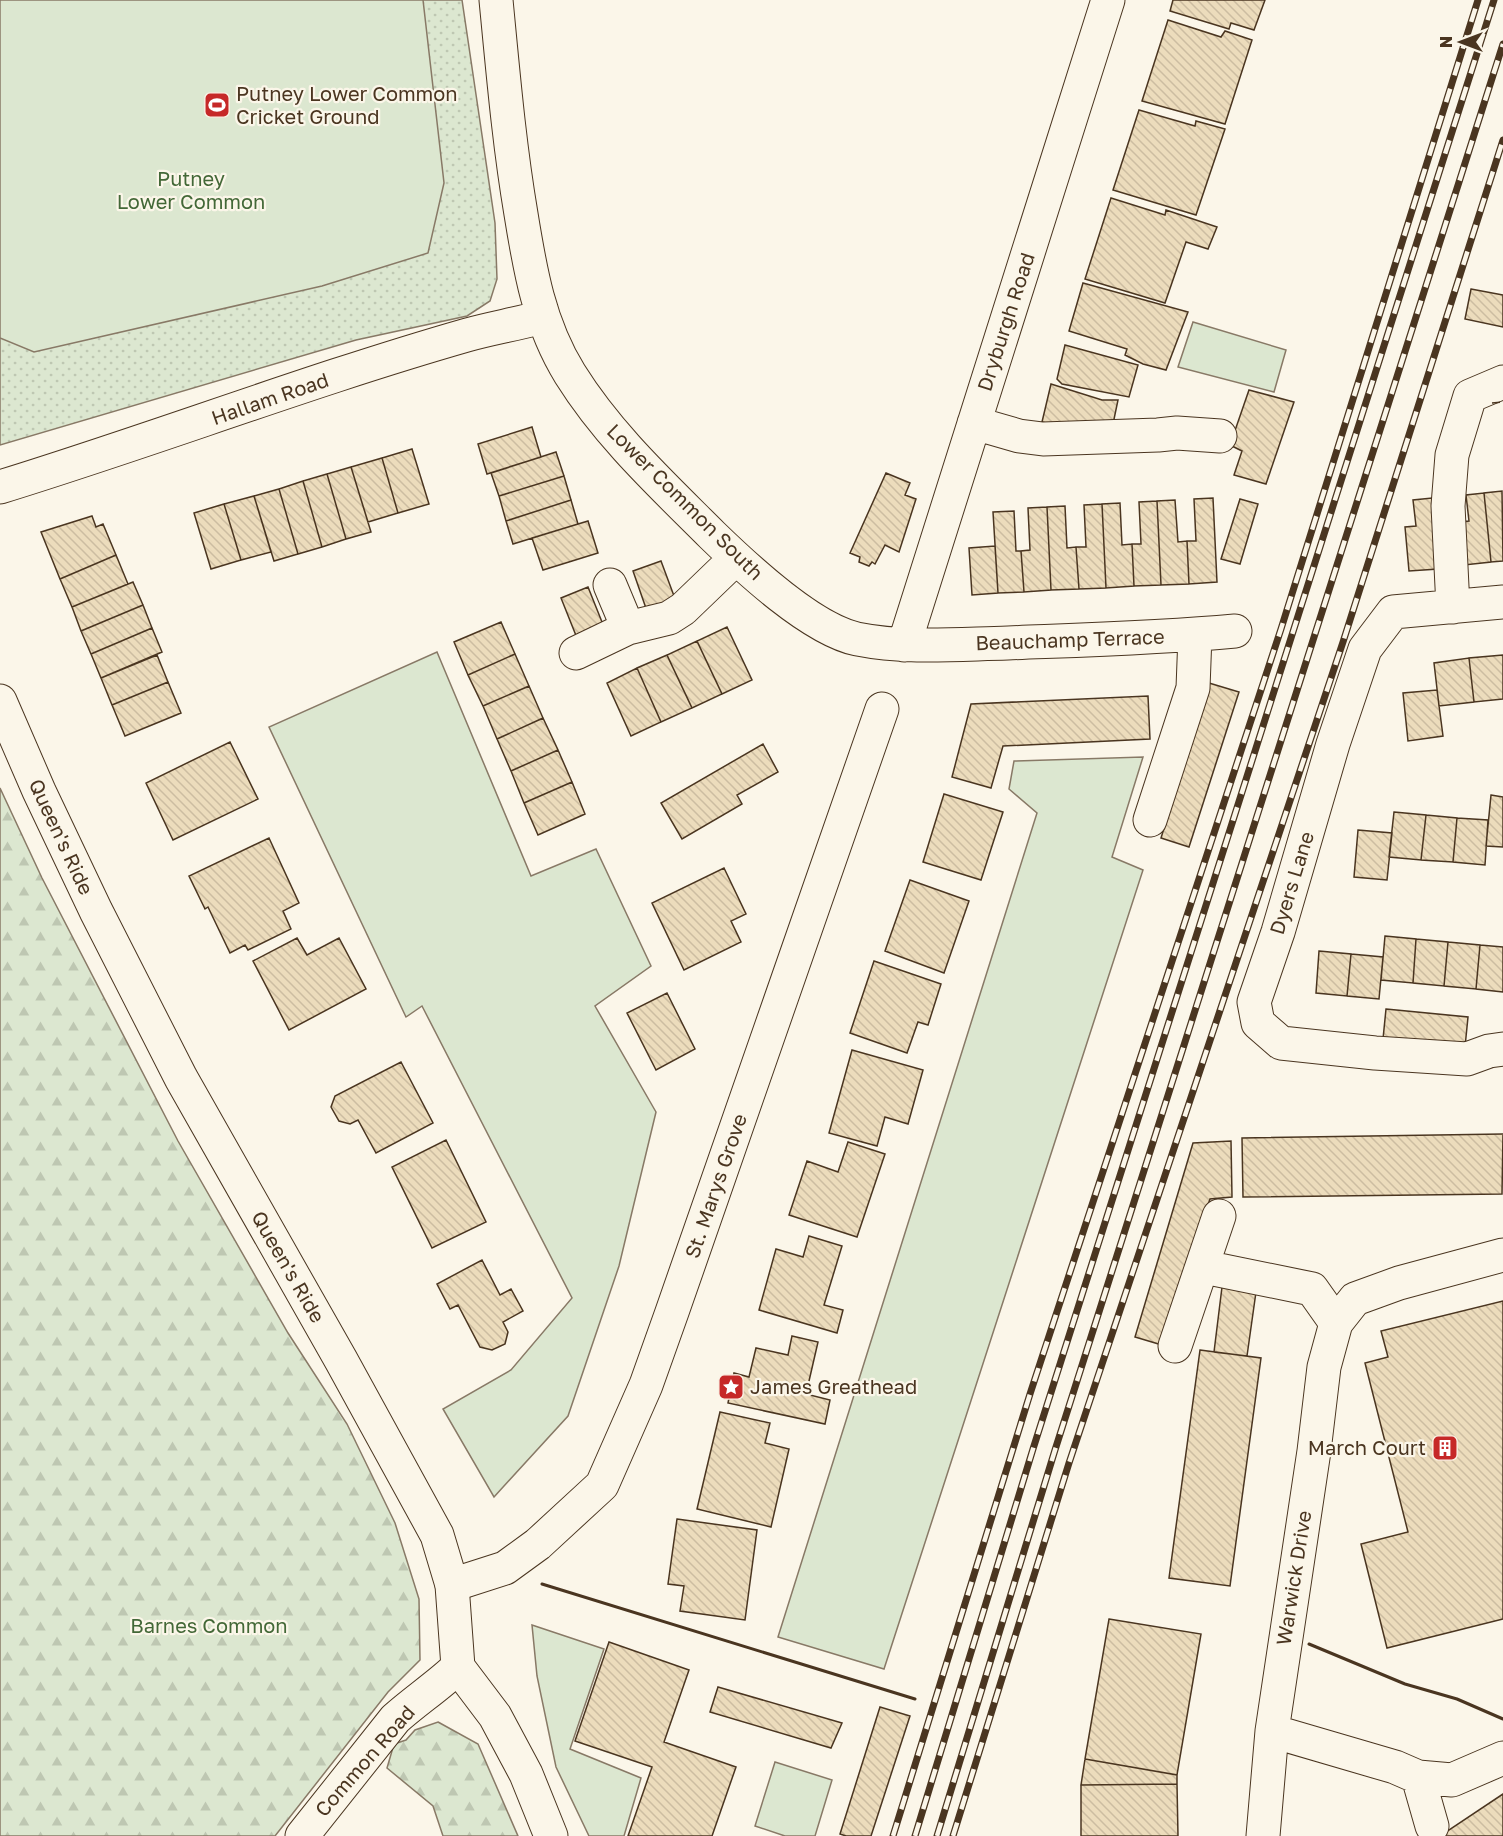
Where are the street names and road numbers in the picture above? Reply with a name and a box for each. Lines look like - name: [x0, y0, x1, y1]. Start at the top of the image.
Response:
- street label: Dryburgh Road: [971, 249, 1039, 394]
- street label: Hallam Road: [208, 367, 331, 429]
- street label: Lower Common South: [603, 418, 769, 584]
- street label: Beauchamp Terrace: [975, 624, 1165, 654]
- street label: Queen's Ride: [25, 775, 99, 898]
- street label: Dyers Lane: [1264, 828, 1318, 937]
- street label: St. Marys Grove: [679, 1110, 751, 1261]
- street label: Queen's Ride: [247, 1206, 331, 1327]
- street label: Warwick Drive: [1271, 1509, 1316, 1647]
- street label: Common Road: [309, 1700, 419, 1821]

